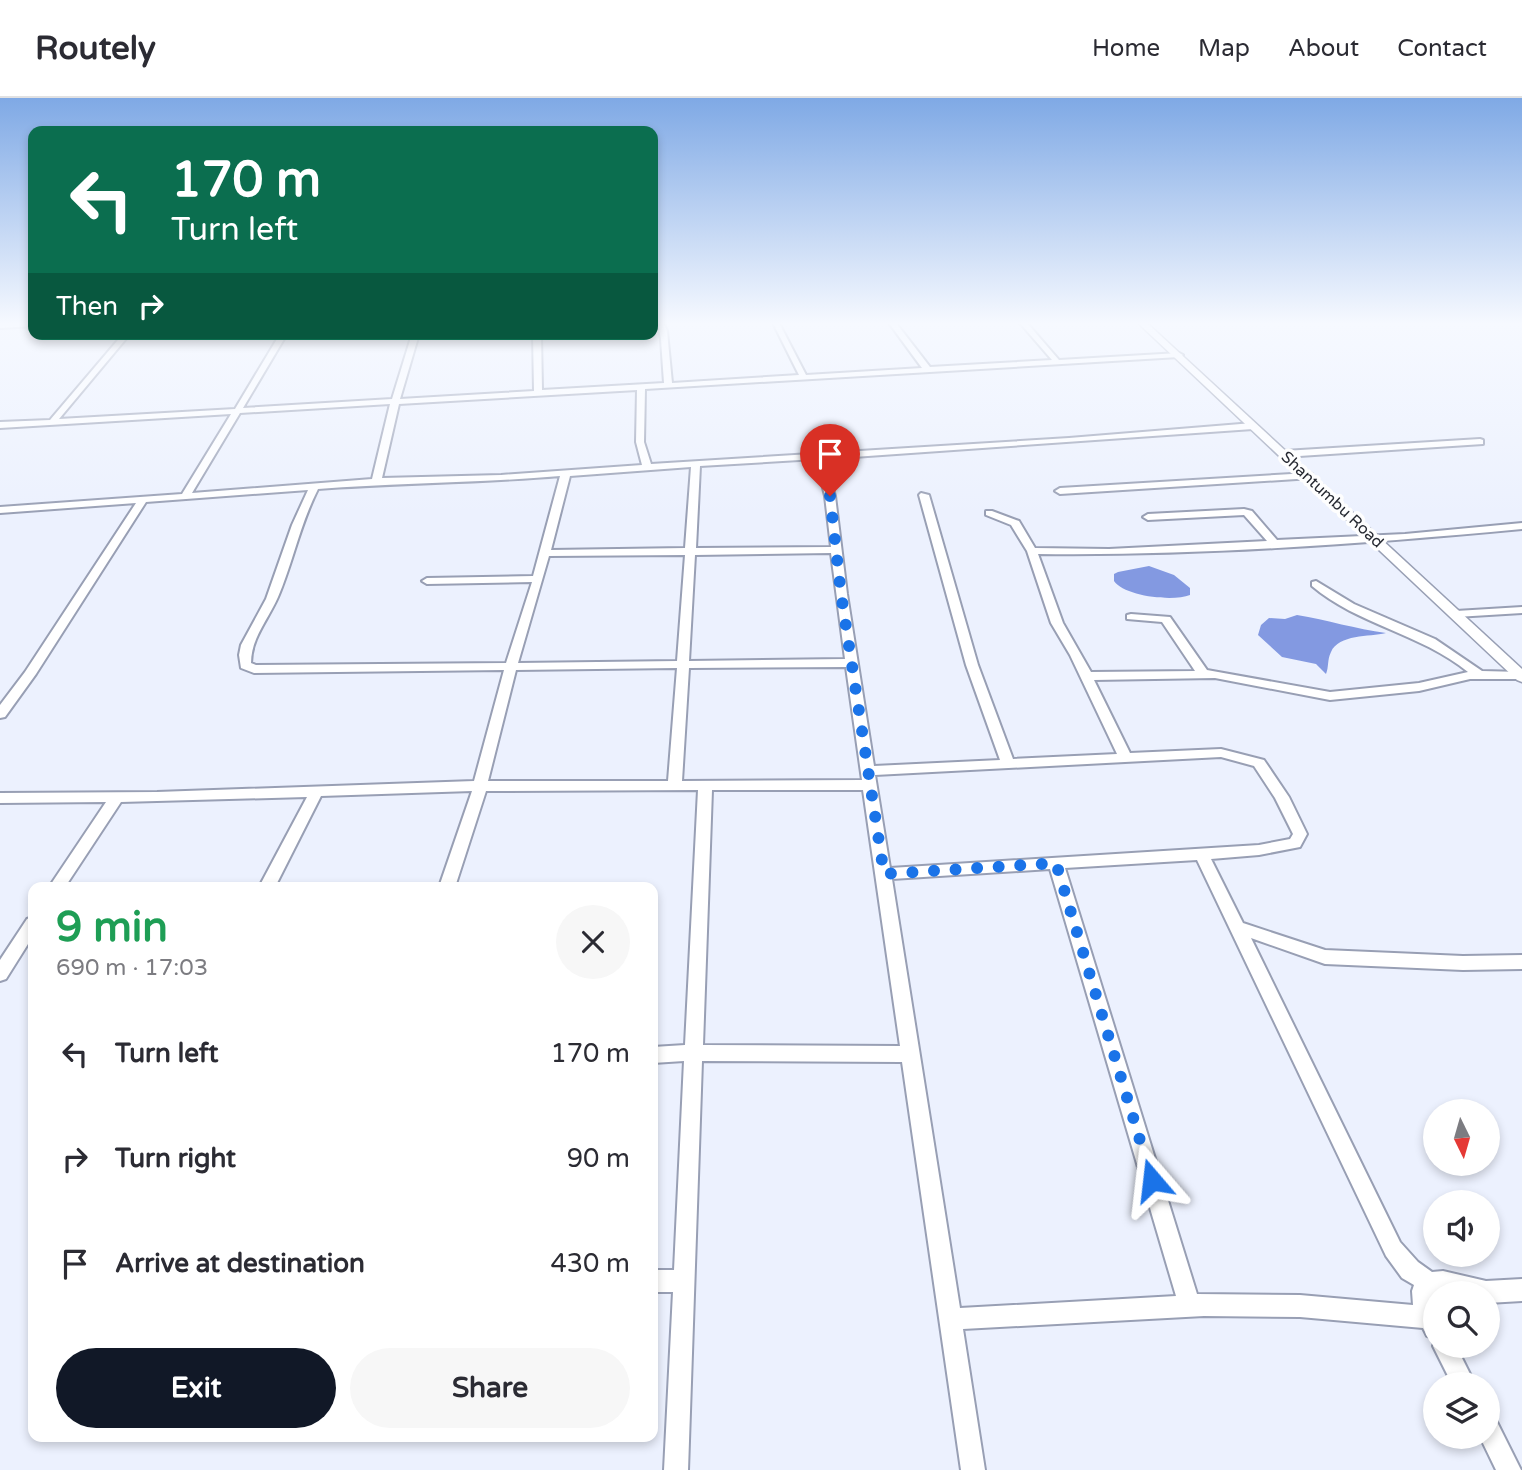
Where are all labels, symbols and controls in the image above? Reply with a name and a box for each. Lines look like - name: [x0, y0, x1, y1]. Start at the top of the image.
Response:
- text: Routely: [35, 29, 156, 68]
- text: Home: [1092, 34, 1160, 63]
- text: Map: [1198, 34, 1250, 63]
- text: About: [1288, 34, 1359, 63]
- text: Contact: [1397, 34, 1487, 63]
- text: 170 m: [171, 151, 321, 210]
- icon: left: [56, 154, 147, 245]
- text: Turn left: [171, 211, 298, 249]
- icon: right: [132, 287, 170, 325]
- text: Then: [56, 291, 118, 322]
- pin: [800, 424, 860, 496]
- icon: arrive: [811, 435, 849, 473]
- street label: Shantumbu Road: [1277, 447, 1388, 552]
- text: 9 min: [56, 902, 168, 953]
- button: close: [556, 905, 630, 979]
- text: 690 m · 17:03: [56, 954, 208, 982]
- icon: left: [56, 1035, 94, 1073]
- text: Turn left: [115, 1038, 218, 1069]
- text: 170 m: [550, 1038, 630, 1069]
- north arrow: [1423, 1099, 1500, 1176]
- map controls: [1423, 1099, 1500, 1449]
- icon: right: [56, 1140, 94, 1178]
- text: Turn right: [115, 1143, 236, 1174]
- text: 90 m: [567, 1143, 630, 1174]
- position arrow: [1115, 1143, 1189, 1217]
- button: sound: [1423, 1190, 1500, 1267]
- icon: arrive: [56, 1245, 94, 1283]
- text: Arrive at destination: [115, 1248, 365, 1279]
- text: 430 m: [550, 1248, 630, 1279]
- button: search: [1423, 1281, 1500, 1358]
- button: Exit: [56, 1348, 336, 1428]
- button: Share: [350, 1348, 630, 1428]
- button: layers: [1423, 1372, 1500, 1449]

